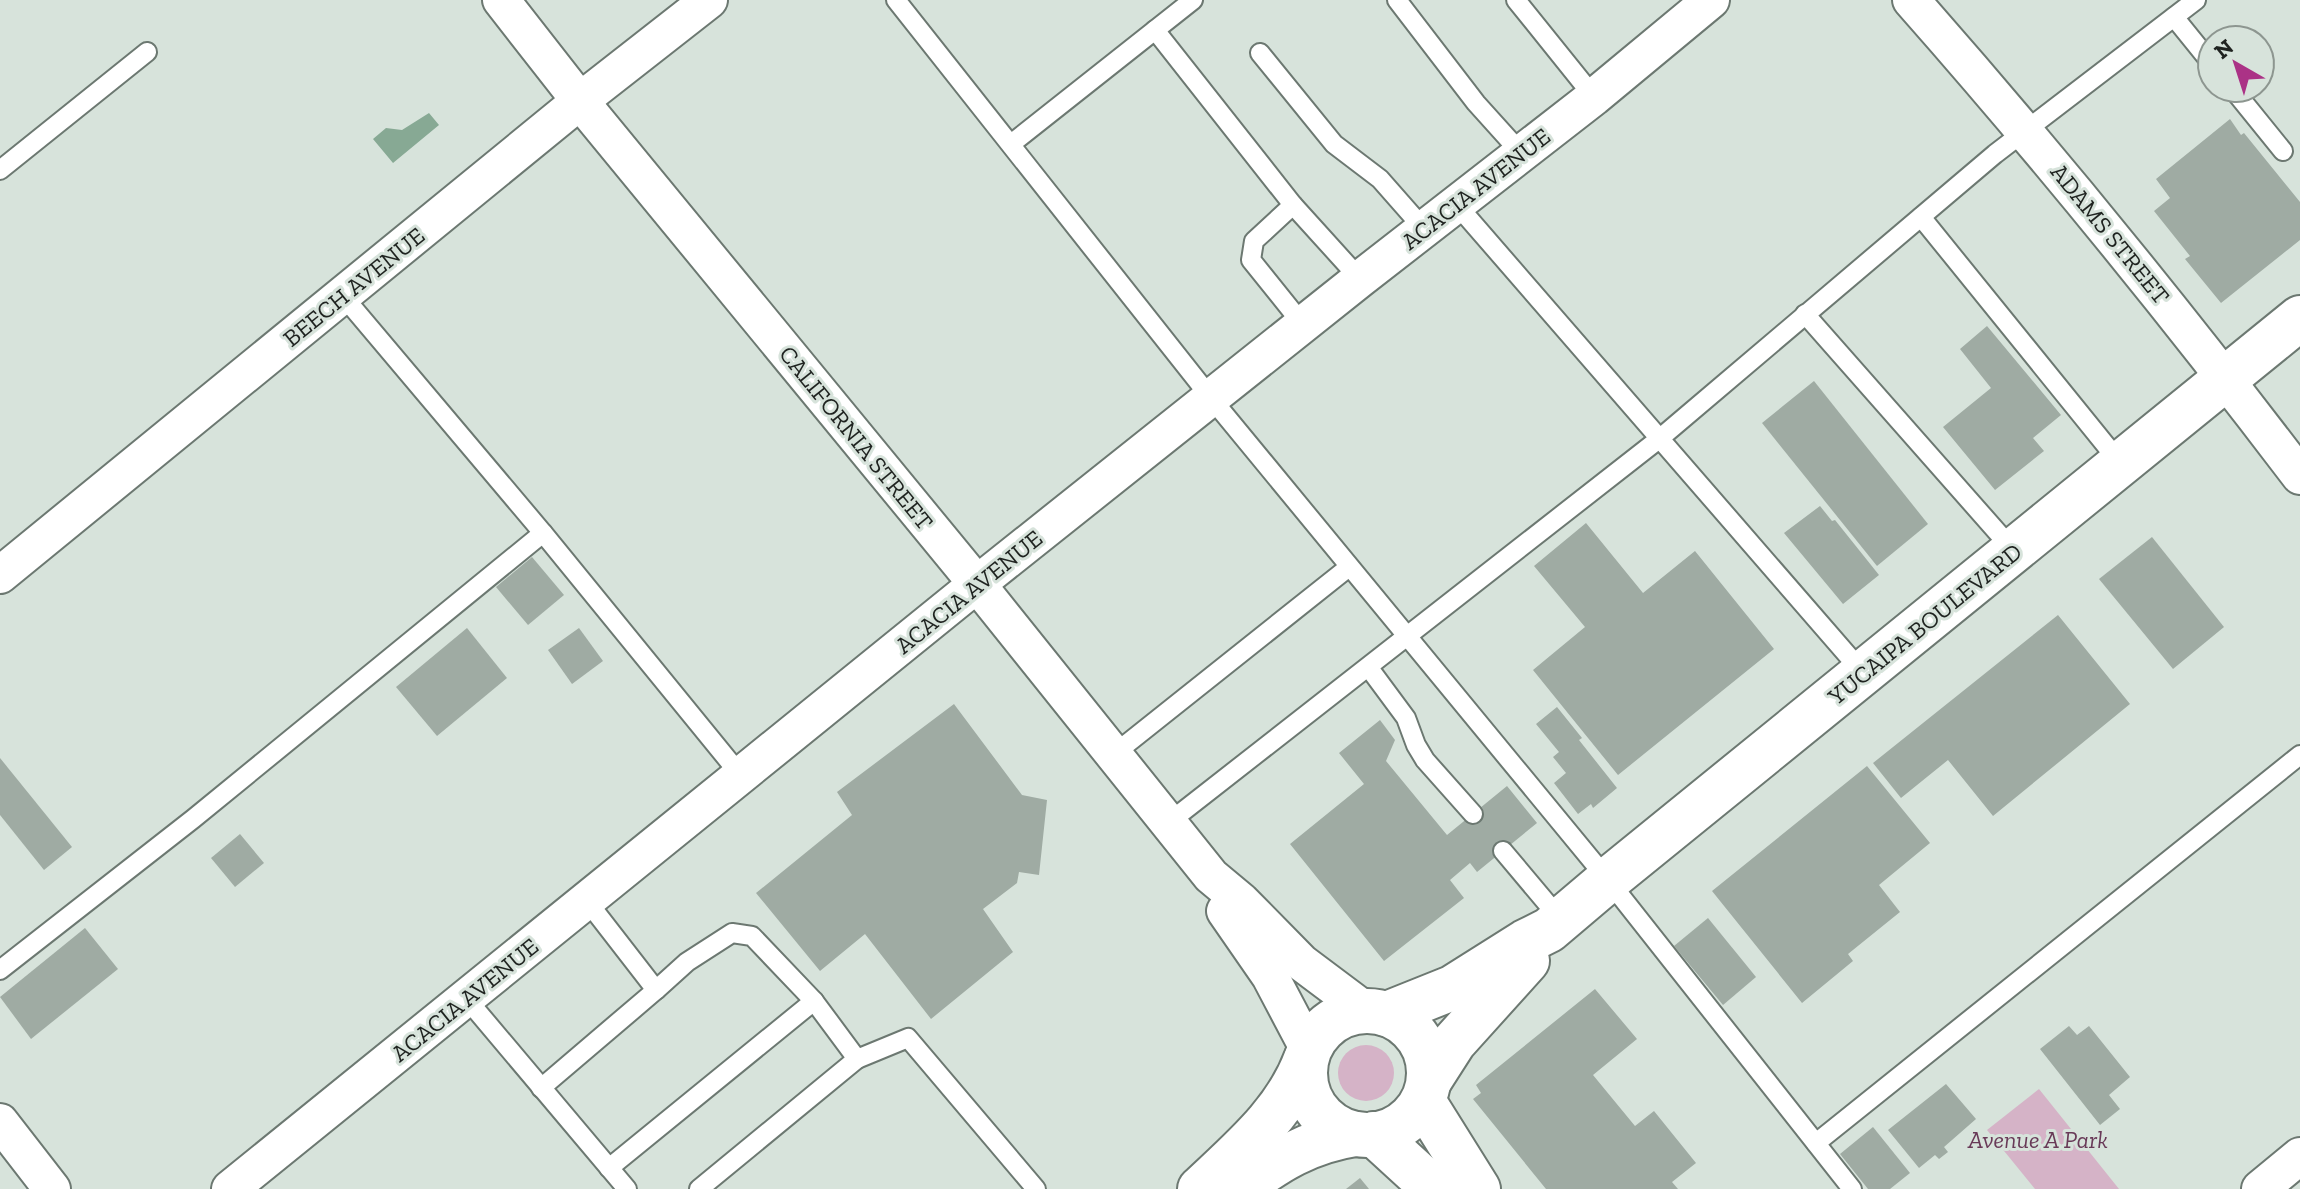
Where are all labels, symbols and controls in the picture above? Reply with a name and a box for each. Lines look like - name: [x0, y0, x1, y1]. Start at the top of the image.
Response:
- north arrow: [2196, 24, 2276, 104]
- text: N: [2209, 33, 2239, 65]
- street label: ACACIA AVENUE: [1396, 122, 1556, 256]
- street label: ADAMS STREET: [2045, 158, 2176, 310]
- street label: BEECH AVENUE: [277, 221, 430, 353]
- street label: CALIFORNIA STREET: [773, 340, 940, 536]
- street label: ACACIA AVENUE: [889, 523, 1048, 660]
- street label: YUCAIPA BOULEVARD: [1821, 537, 2027, 711]
- street label: ACACIA AVENUE: [385, 931, 544, 1068]
- park label: Avenue A Park: [1967, 1125, 2108, 1154]

